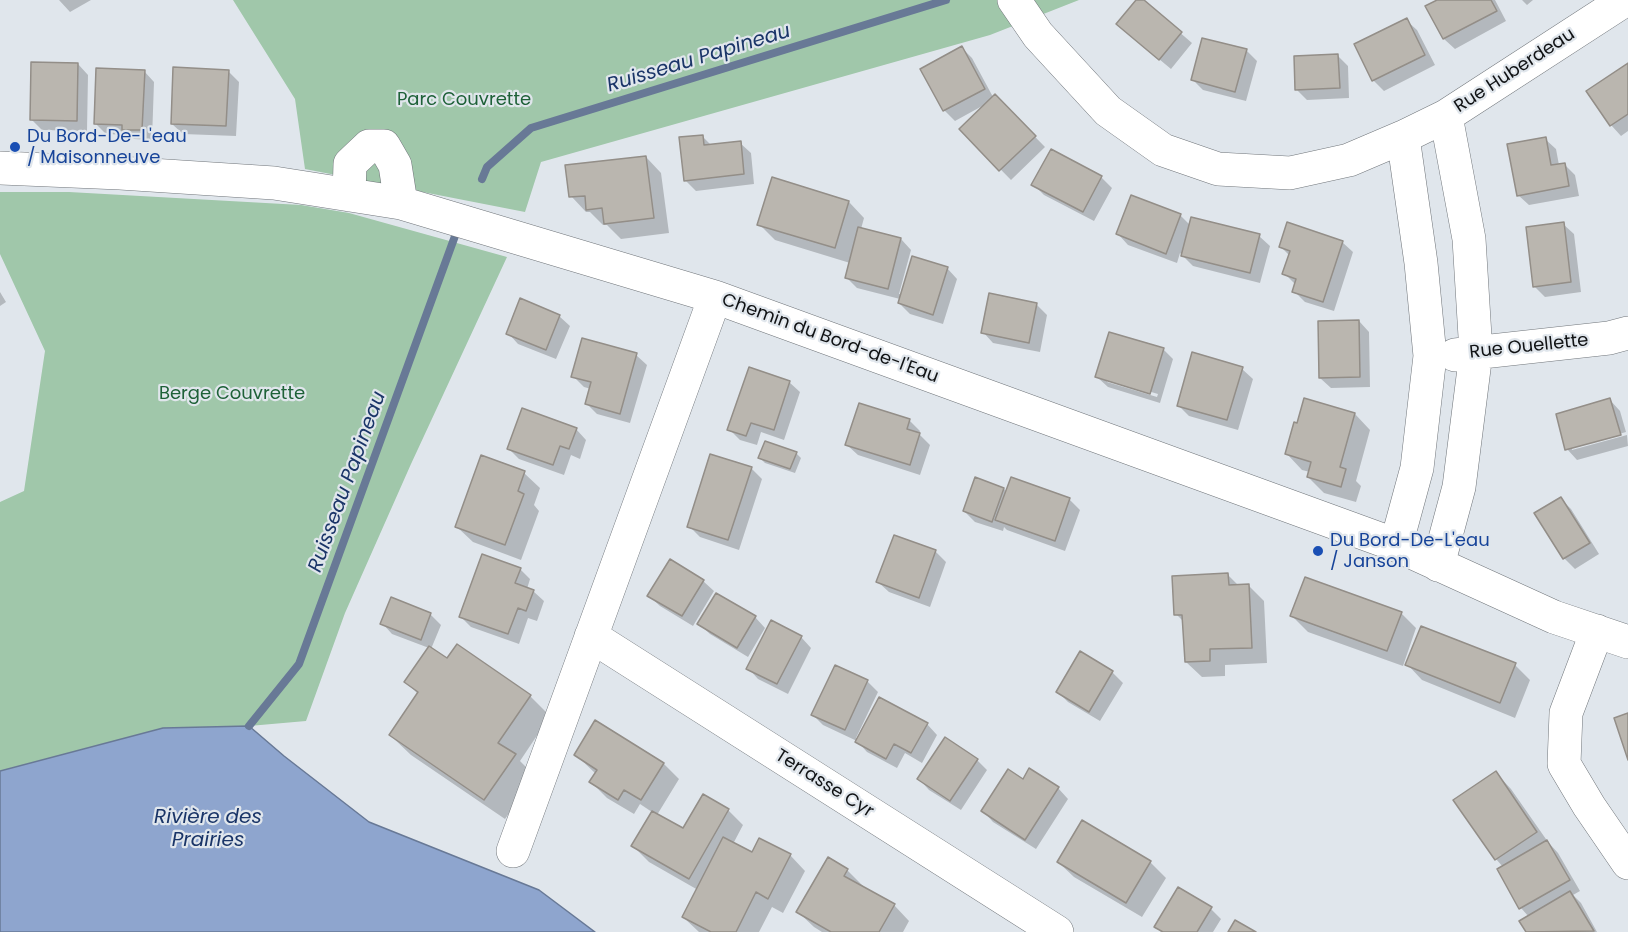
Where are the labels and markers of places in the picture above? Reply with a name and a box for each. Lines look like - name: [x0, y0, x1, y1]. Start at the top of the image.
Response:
- place label: Du Bord-De-L'eau / Maisonneuve: [27, 126, 187, 168]
- marker: Du Bord-De-L'eau / Maisonneuve: [8, 140, 22, 154]
- place label: Du Bord-De-L'eau / Janson: [1330, 530, 1490, 572]
- marker: Du Bord-De-L'eau / Janson: [1311, 544, 1325, 558]

